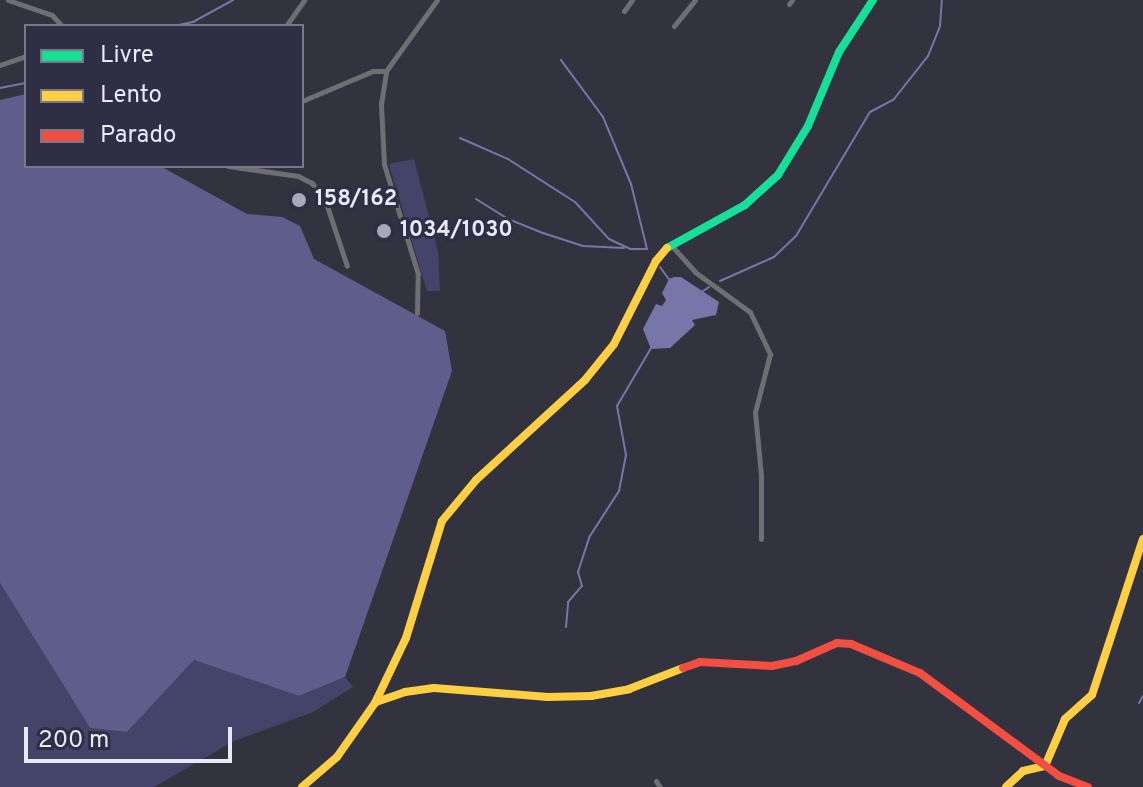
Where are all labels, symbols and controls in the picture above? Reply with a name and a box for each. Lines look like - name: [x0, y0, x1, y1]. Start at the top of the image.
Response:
- legend: [24, 24, 304, 168]
- text: Livre: [100, 41, 154, 71]
- text: Lento: [100, 81, 162, 111]
- text: Parado: [100, 121, 176, 151]
- place label: 158/162: [315, 187, 397, 213]
- marker: 158/162: [290, 191, 308, 209]
- place label: 1034/1030: [400, 218, 513, 244]
- marker: 1034/1030: [375, 222, 393, 240]
- scale bar: [28, 711, 236, 761]
- text: 200 m: [38, 726, 109, 756]

